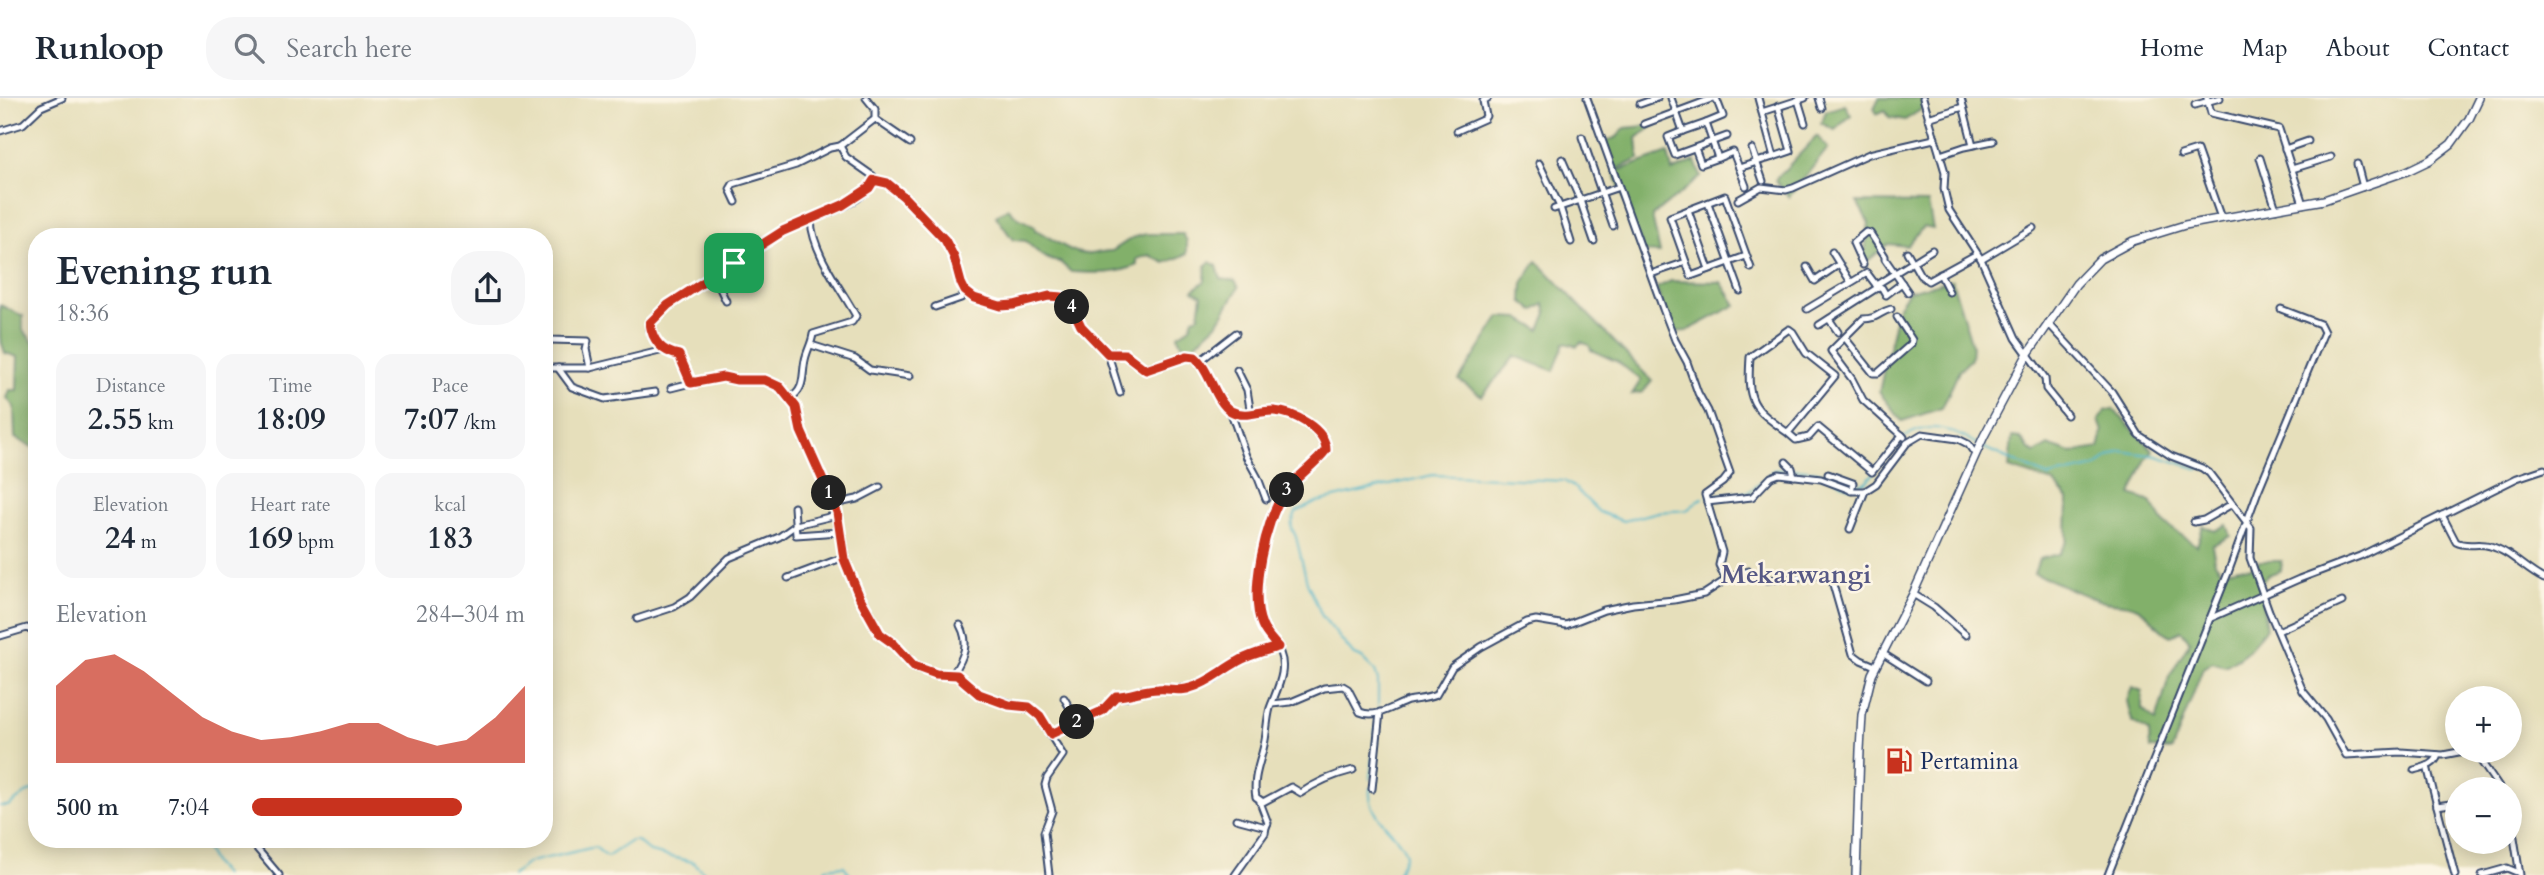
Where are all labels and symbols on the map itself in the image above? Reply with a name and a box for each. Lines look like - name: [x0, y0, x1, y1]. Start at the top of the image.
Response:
- pin: [704, 233, 764, 293]
- pin: 4: [1054, 290, 1090, 325]
- pin: 3: [1270, 472, 1304, 508]
- pin: 1: [812, 476, 846, 510]
- district label: Mekarwangi: [1721, 557, 1871, 592]
- pin: 2: [1060, 704, 1094, 740]
- fuel station icon: Pertamina: [1884, 746, 1914, 776]
- place label: Pertamina: [1920, 746, 2019, 777]

